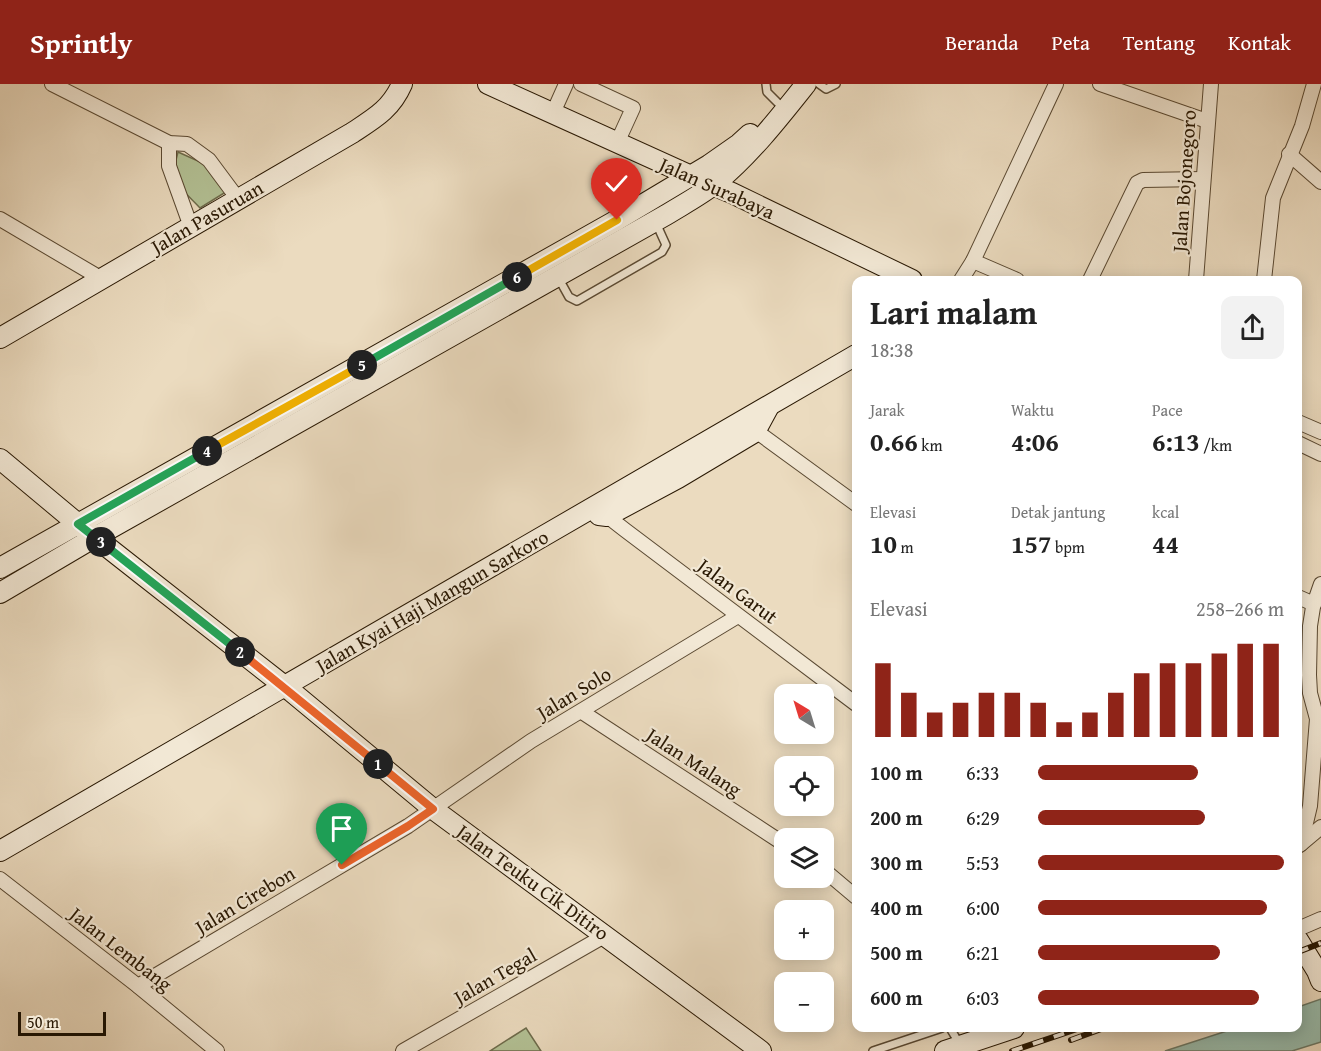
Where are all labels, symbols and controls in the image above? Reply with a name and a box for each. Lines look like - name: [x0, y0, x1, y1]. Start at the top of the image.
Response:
- text: Sprintly: [30, 22, 132, 63]
- text: Beranda: [945, 27, 1018, 58]
- text: Peta: [1051, 27, 1090, 58]
- text: Tentang: [1123, 27, 1195, 58]
- text: Kontak: [1228, 27, 1291, 58]
- street label: Jalan Bojonegoro: [1164, 109, 1203, 256]
- street label: Jalan Surabaya: [652, 148, 780, 226]
- pin: [591, 158, 642, 220]
- icon: check: [600, 167, 633, 200]
- street label: Jalan Pasuruan: [143, 173, 268, 262]
- pin: 6: [502, 262, 532, 292]
- text: 6: [513, 265, 521, 289]
- text: Lari malam: [870, 288, 1037, 336]
- button: share: [1221, 296, 1284, 359]
- text: 18:38: [870, 335, 913, 364]
- pin: 5: [347, 350, 377, 380]
- text: 5: [358, 353, 366, 377]
- text: Jarak: [870, 398, 905, 422]
- text: Waktu: [1011, 398, 1054, 422]
- text: Pace: [1152, 398, 1183, 422]
- text: 0.66: [870, 422, 918, 461]
- text: 4:06: [1011, 422, 1059, 461]
- text: 6:13: [1152, 422, 1200, 461]
- text: km: [918, 433, 942, 457]
- text: /km: [1200, 433, 1232, 457]
- pin: 4: [192, 436, 222, 466]
- text: 4: [203, 439, 211, 463]
- text: Elevasi: [870, 500, 916, 524]
- text: Detak jantung: [1011, 500, 1105, 524]
- text: kcal: [1152, 500, 1179, 524]
- street label: Jalan Kyai Haji Mangun Sarkoro: [307, 522, 554, 681]
- text: 10: [870, 524, 897, 563]
- text: 157: [1011, 524, 1051, 563]
- text: 44: [1152, 524, 1179, 563]
- pin: 3: [86, 527, 116, 557]
- text: 3: [97, 530, 105, 554]
- text: m: [897, 535, 914, 559]
- text: bpm: [1051, 535, 1085, 559]
- street label: Jalan Garut: [690, 549, 784, 630]
- text: Elevasi: [870, 594, 928, 623]
- text: 258–266 m: [1196, 594, 1284, 623]
- pin: 2: [225, 637, 255, 667]
- text: 2: [236, 640, 244, 664]
- street label: Jalan Solo: [528, 659, 616, 728]
- north arrow: [774, 684, 834, 744]
- map controls: [774, 684, 834, 1032]
- street label: Jalan Malang: [638, 718, 748, 803]
- pin: 1: [363, 749, 393, 779]
- text: 1: [374, 752, 382, 776]
- button: locate: [774, 756, 834, 816]
- text: 100 m: [870, 758, 923, 787]
- text: 6:33: [966, 758, 1000, 787]
- pin: [316, 803, 367, 865]
- text: 200 m: [870, 803, 923, 832]
- text: 6:29: [966, 803, 1000, 832]
- icon: arrive: [325, 812, 358, 845]
- street label: Jalan Teuku Cik Ditiro: [449, 815, 615, 947]
- button: layers: [774, 828, 834, 888]
- text: 300 m: [870, 848, 923, 877]
- text: 5:53: [966, 848, 1000, 877]
- street label: Jalan Cirebon: [187, 858, 300, 942]
- text: 400 m: [870, 893, 923, 922]
- text: 6:00: [966, 893, 1000, 922]
- street label: Jalan Lembang: [62, 897, 179, 998]
- button: +: [774, 900, 834, 960]
- text: 500 m: [870, 938, 923, 967]
- text: 6:21: [966, 938, 1000, 967]
- street label: Jalan Tegal: [445, 940, 542, 1012]
- button: −: [774, 972, 834, 1032]
- text: 600 m: [870, 983, 923, 1012]
- text: 6:03: [966, 983, 1000, 1012]
- scale bar: [18, 1009, 106, 1036]
- text: 50 m: [27, 1010, 59, 1034]

